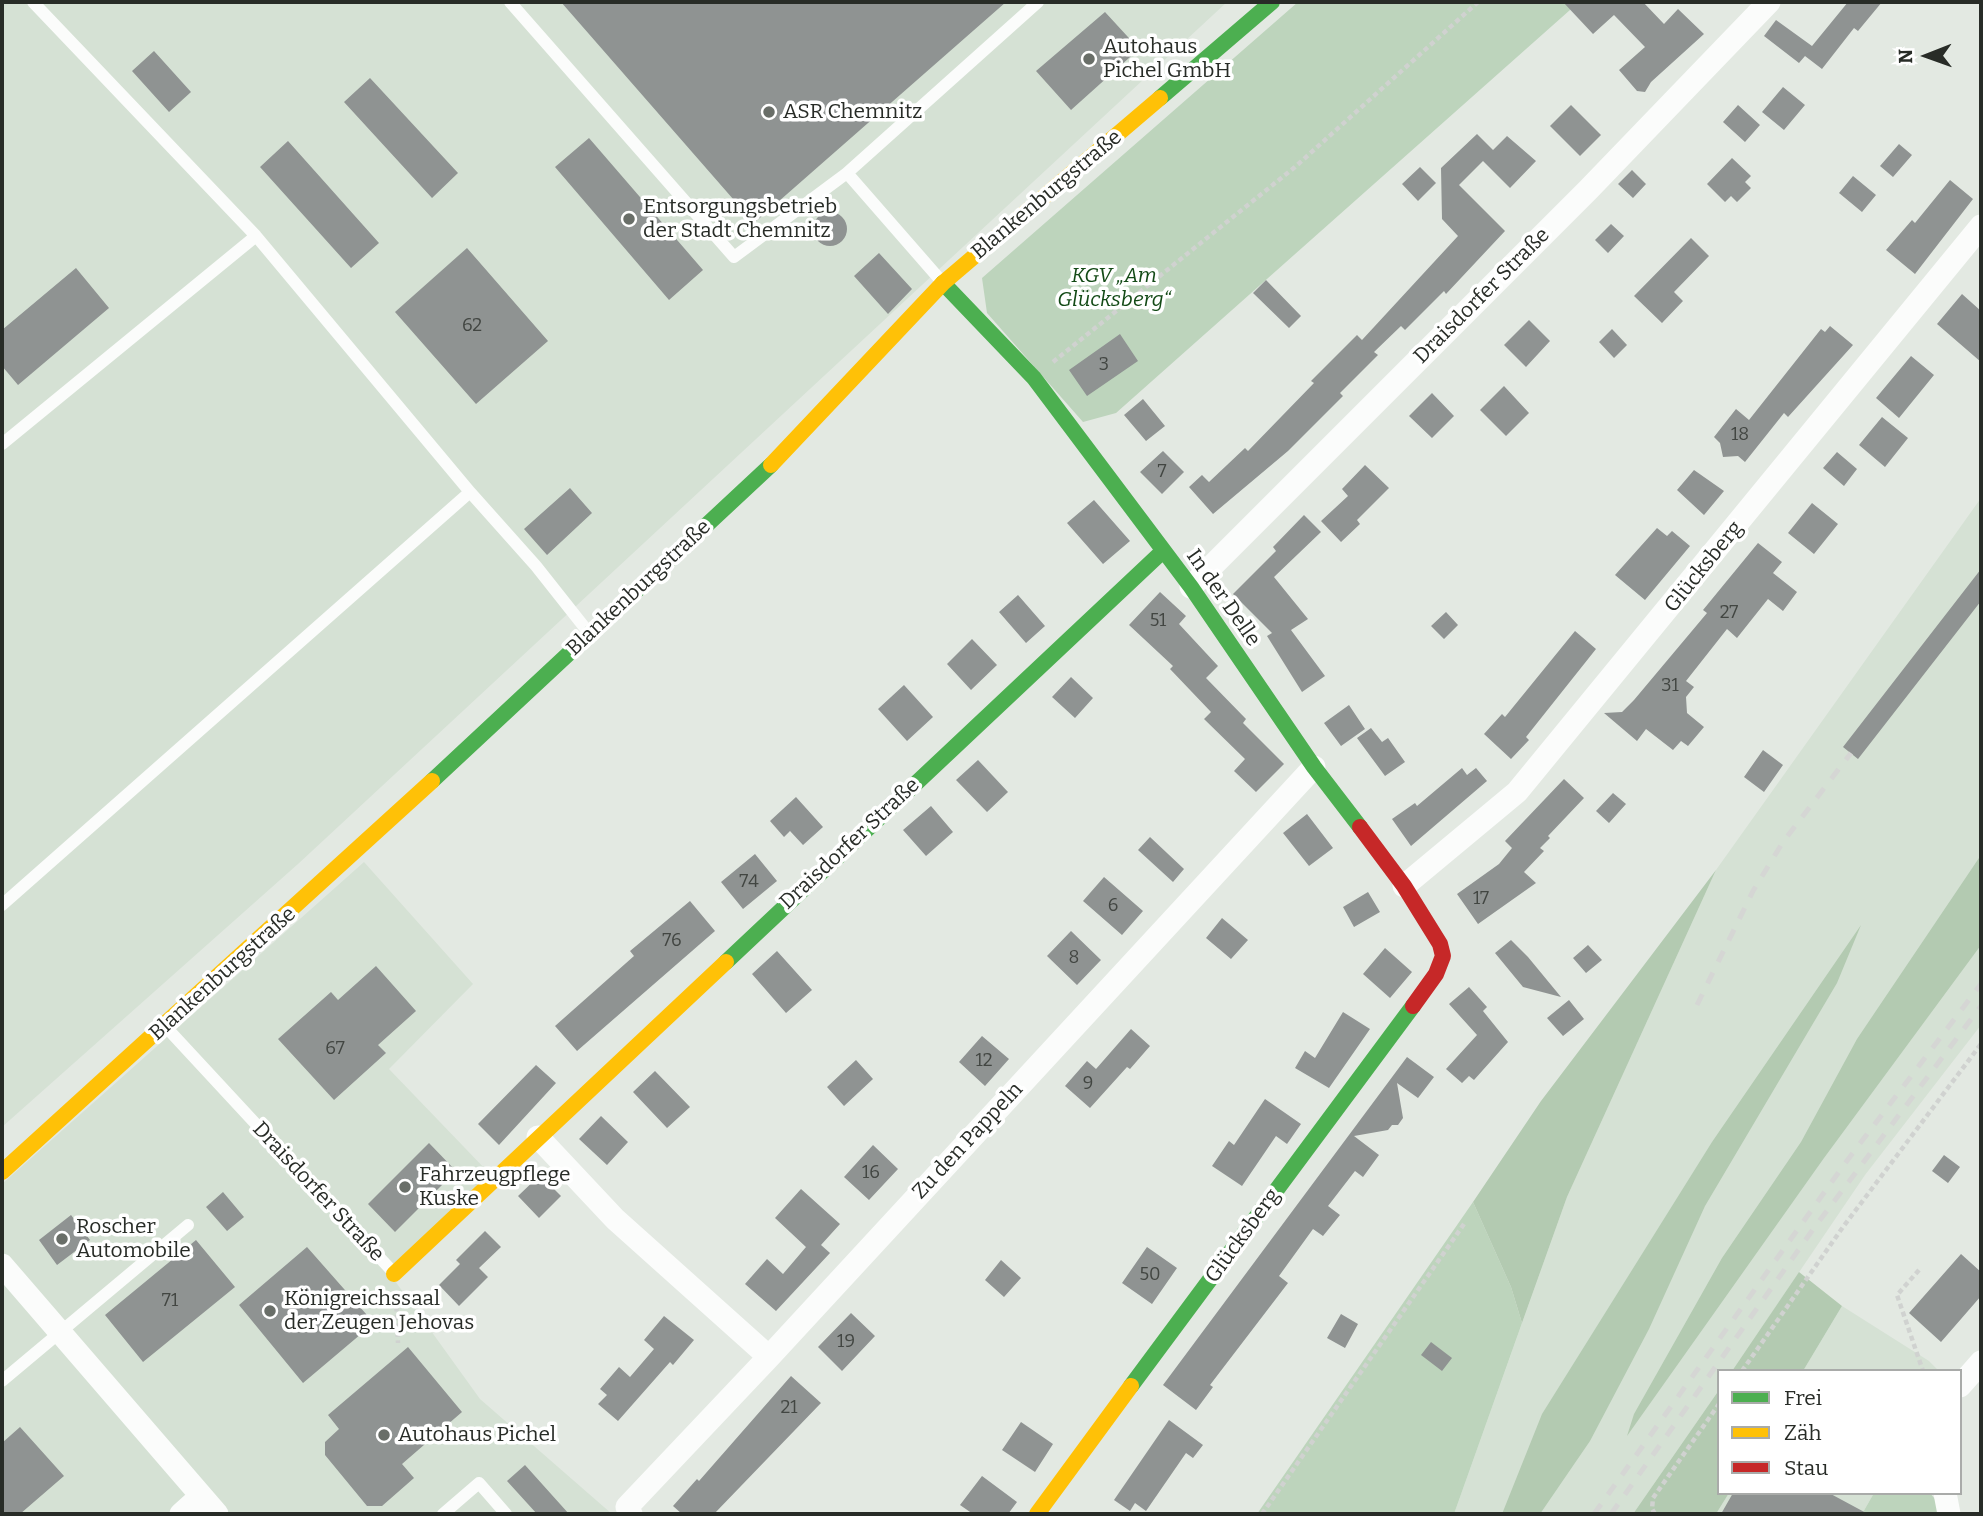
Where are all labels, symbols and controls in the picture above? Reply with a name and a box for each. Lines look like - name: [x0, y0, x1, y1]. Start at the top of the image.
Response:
- north arrow: [1892, 21, 1962, 91]
- place label: Autohaus Pichel GmbH: [1103, 34, 1231, 84]
- text: N: [1894, 49, 1917, 64]
- marker: Autohaus Pichel GmbH: [1081, 51, 1097, 67]
- place label: ASR Chemnitz: [783, 99, 922, 125]
- marker: ASR Chemnitz: [761, 104, 777, 120]
- street label: Blankenburgstraße: [967, 125, 1127, 265]
- place label: Entsorgungsbetrieb der Stadt Chemnitz: [643, 194, 837, 244]
- marker: Entsorgungsbetrieb der Stadt Chemnitz: [621, 211, 637, 227]
- street label: Draisdorfer Straße: [1409, 223, 1555, 369]
- park label: KGV „Am Glücksberg“: [1057, 263, 1171, 313]
- house number: 62: [462, 315, 482, 337]
- house number: 3: [1099, 354, 1109, 376]
- house number: 18: [1731, 424, 1749, 446]
- house number: 7: [1157, 461, 1167, 483]
- street label: Blankenburgstraße: [562, 515, 716, 661]
- street label: Glücksberg: [1660, 516, 1748, 618]
- street label: In der Delle: [1180, 545, 1266, 651]
- house number: 27: [1720, 602, 1738, 624]
- house number: 51: [1150, 610, 1166, 632]
- house number: 31: [1661, 675, 1679, 697]
- street label: Draisdorfer Straße: [775, 773, 925, 915]
- house number: 74: [739, 871, 759, 893]
- house number: 17: [1473, 888, 1489, 910]
- house number: 6: [1108, 895, 1118, 917]
- street label: Blankenburgstraße: [145, 902, 301, 1046]
- house number: 76: [662, 930, 682, 952]
- house number: 8: [1069, 947, 1079, 969]
- house number: 67: [325, 1038, 345, 1060]
- house number: 12: [975, 1050, 993, 1072]
- house number: 9: [1083, 1073, 1093, 1095]
- street label: Zu den Pappeln: [907, 1077, 1029, 1205]
- street label: Draisdorfer Straße: [247, 1117, 389, 1267]
- place label: Fahrzeugpflege Kuske: [419, 1162, 571, 1212]
- house number: 16: [862, 1162, 880, 1184]
- marker: Fahrzeugpflege Kuske: [397, 1179, 413, 1195]
- street label: Glücksberg: [1200, 1184, 1286, 1288]
- place label: Roscher Automobile: [76, 1214, 191, 1264]
- marker: Roscher Automobile: [54, 1231, 70, 1247]
- house number: 50: [1139, 1264, 1161, 1286]
- place label: Königreichssaal der Zeugen Jehovas: [284, 1286, 474, 1336]
- house number: 71: [162, 1290, 178, 1312]
- marker: Königreichssaal der Zeugen Jehovas: [262, 1303, 278, 1319]
- house number: 19: [837, 1331, 855, 1353]
- legend: [1717, 1369, 1962, 1495]
- text: Frei: [1784, 1385, 1822, 1411]
- house number: 21: [780, 1397, 798, 1419]
- text: Zäh: [1784, 1420, 1822, 1446]
- place label: Autohaus Pichel: [398, 1422, 556, 1448]
- marker: Autohaus Pichel: [376, 1427, 392, 1443]
- text: Stau: [1784, 1455, 1828, 1481]

